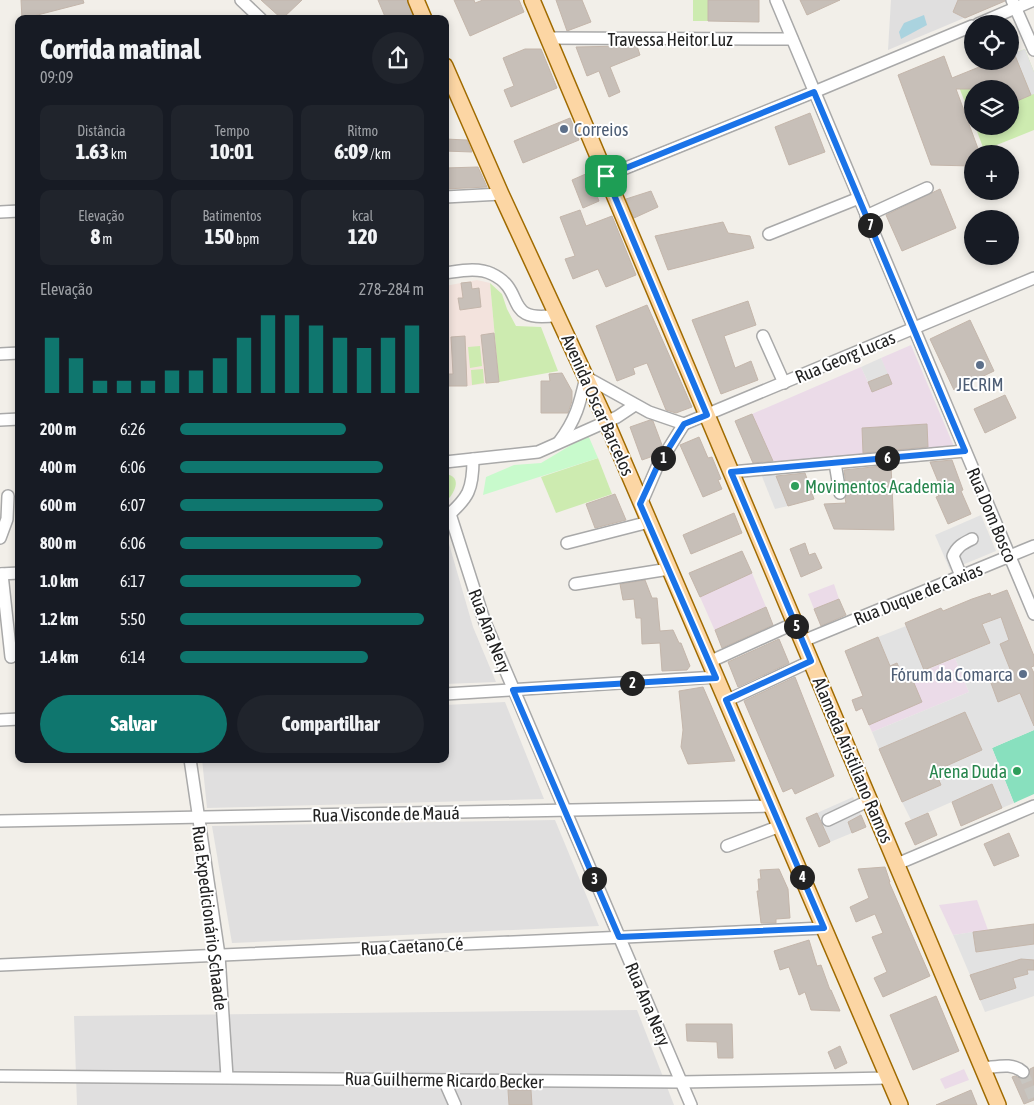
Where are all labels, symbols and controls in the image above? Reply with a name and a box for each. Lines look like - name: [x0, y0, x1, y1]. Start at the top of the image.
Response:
- map controls: [964, 15, 1019, 265]
- button: locate: [964, 15, 1019, 70]
- street label: Travessa Heitor Luz: [607, 29, 733, 50]
- button: share: [372, 32, 424, 84]
- text: Corrida matinal: [40, 33, 201, 65]
- text: 09:09: [40, 68, 73, 86]
- button: layers: [964, 80, 1019, 135]
- place label: Correios: [574, 119, 628, 140]
- text: Distância: [77, 123, 125, 139]
- text: Tempo: [215, 123, 249, 139]
- text: Ritmo: [347, 123, 378, 139]
- marker: Correios: [558, 123, 570, 135]
- text: 1.63: [76, 139, 109, 163]
- text: 10:01: [210, 139, 254, 163]
- text: 6:09: [334, 139, 368, 163]
- button: +: [964, 145, 1019, 200]
- text: km: [109, 146, 127, 162]
- text: /km: [368, 146, 391, 162]
- pin: [585, 155, 627, 197]
- icon: arrive: [592, 162, 620, 190]
- text: Elevação: [78, 208, 124, 224]
- text: Batimentos: [202, 208, 262, 224]
- text: kcal: [352, 208, 373, 224]
- button: −: [964, 210, 1019, 265]
- pin: 7: [858, 212, 882, 238]
- text: 7: [867, 217, 874, 233]
- text: 8: [90, 224, 100, 248]
- text: 150: [205, 224, 234, 248]
- text: 120: [348, 224, 377, 248]
- text: m: [100, 231, 112, 247]
- text: bpm: [234, 231, 259, 247]
- text: Elevação: [40, 280, 93, 298]
- text: 278–284 m: [359, 280, 424, 298]
- street label: Rua Georg Lucas: [792, 327, 898, 387]
- street label: Avenida Oscar Barcelos: [557, 331, 639, 479]
- marker: JECRIM: [974, 359, 986, 371]
- place label: JECRIM: [956, 374, 1004, 395]
- text: 200 m: [40, 420, 76, 438]
- text: 6:26: [120, 420, 145, 438]
- pin: 1: [650, 446, 676, 470]
- pin: 6: [874, 446, 900, 470]
- text: 1: [660, 450, 667, 466]
- text: 6: [884, 450, 891, 466]
- text: 400 m: [40, 458, 76, 476]
- text: 6:06: [120, 458, 146, 476]
- street label: Rua Dom Bosco: [963, 464, 1021, 566]
- place label: Movimentos Academia: [805, 476, 955, 497]
- marker: Movimentos Academia: [789, 480, 801, 492]
- text: 600 m: [40, 496, 76, 514]
- text: 6:07: [120, 496, 146, 514]
- text: 800 m: [40, 534, 76, 552]
- text: 6:06: [120, 534, 146, 552]
- street label: Rua Duque de Caxias: [851, 559, 985, 629]
- text: 1.0 km: [40, 572, 79, 590]
- text: 6:17: [120, 572, 145, 590]
- street label: Rua Ana Nery: [464, 586, 516, 676]
- text: 1.2 km: [40, 610, 79, 628]
- text: 5:50: [120, 610, 145, 628]
- pin: 5: [784, 614, 808, 638]
- text: 5: [793, 618, 800, 634]
- text: 1.4 km: [40, 648, 79, 666]
- text: 6:14: [120, 648, 145, 666]
- place label: Fórum da Comarca: [891, 664, 1013, 685]
- marker: Fórum da Comarca: [1017, 668, 1029, 680]
- pin: 2: [620, 670, 644, 696]
- street label: Alameda Aristiliano Ramos: [808, 674, 898, 846]
- text: 2: [629, 675, 636, 691]
- button: Salvar: [40, 695, 227, 753]
- button: Compartilhar: [237, 695, 424, 753]
- place label: Arena Duda: [929, 761, 1007, 782]
- marker: Arena Duda: [1011, 765, 1023, 777]
- street label: Rua Visconde de Mauá: [312, 802, 460, 826]
- street label: Rua Expedicionário Schaade: [188, 824, 232, 1012]
- pin: 4: [790, 864, 814, 890]
- pin: 3: [582, 866, 606, 892]
- text: 4: [799, 869, 806, 885]
- text: 3: [591, 871, 598, 887]
- street label: Rua Caetano Cé: [360, 933, 464, 959]
- street label: Rua Ana Nery: [621, 959, 675, 1049]
- street label: Rua Guilherme Ricardo Becker: [344, 1068, 544, 1092]

